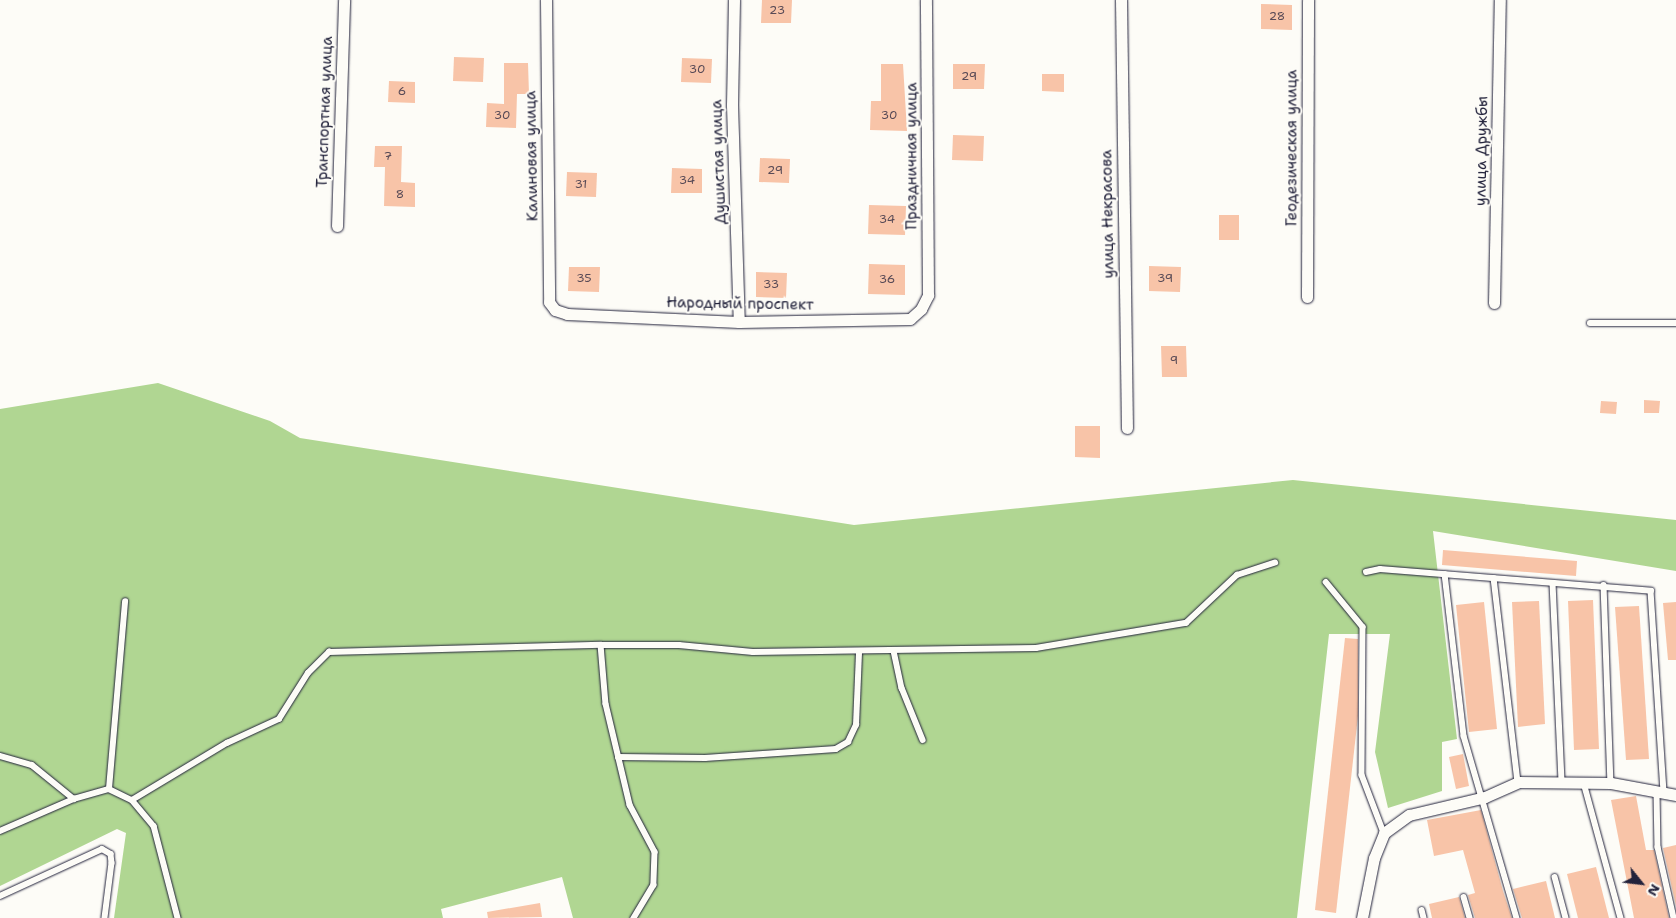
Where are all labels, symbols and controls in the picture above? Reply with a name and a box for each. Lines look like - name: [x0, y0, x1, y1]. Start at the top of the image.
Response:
- house number: 23: [769, 4, 785, 18]
- house number: 28: [1269, 10, 1285, 24]
- street label: Транспортная улица: [313, 36, 337, 188]
- house number: 30: [689, 63, 705, 77]
- house number: 29: [961, 70, 977, 84]
- street label: Геодезическая улица: [1283, 70, 1301, 226]
- street label: Праздничная улица: [903, 82, 921, 230]
- house number: 6: [398, 85, 406, 99]
- street label: Калиновая улица: [522, 91, 542, 221]
- street label: улица Дружбы: [1472, 96, 1492, 206]
- street label: Душистая улица: [708, 99, 730, 225]
- house number: 30: [494, 109, 510, 123]
- house number: 30: [881, 109, 897, 123]
- street label: улица Некрасова: [1098, 149, 1118, 279]
- house number: 7: [384, 150, 392, 164]
- house number: 29: [767, 164, 783, 178]
- house number: 34: [679, 174, 695, 188]
- house number: 31: [575, 178, 587, 192]
- house number: 8: [396, 188, 404, 202]
- house number: 34: [879, 213, 895, 227]
- house number: 35: [576, 272, 592, 286]
- house number: 39: [1157, 272, 1173, 286]
- house number: 36: [879, 273, 895, 287]
- house number: 33: [763, 278, 779, 292]
- street label: Народный проспект: [666, 294, 814, 314]
- house number: 9: [1170, 354, 1178, 368]
- north arrow: [1616, 858, 1666, 908]
- text: N: [1644, 881, 1665, 899]

